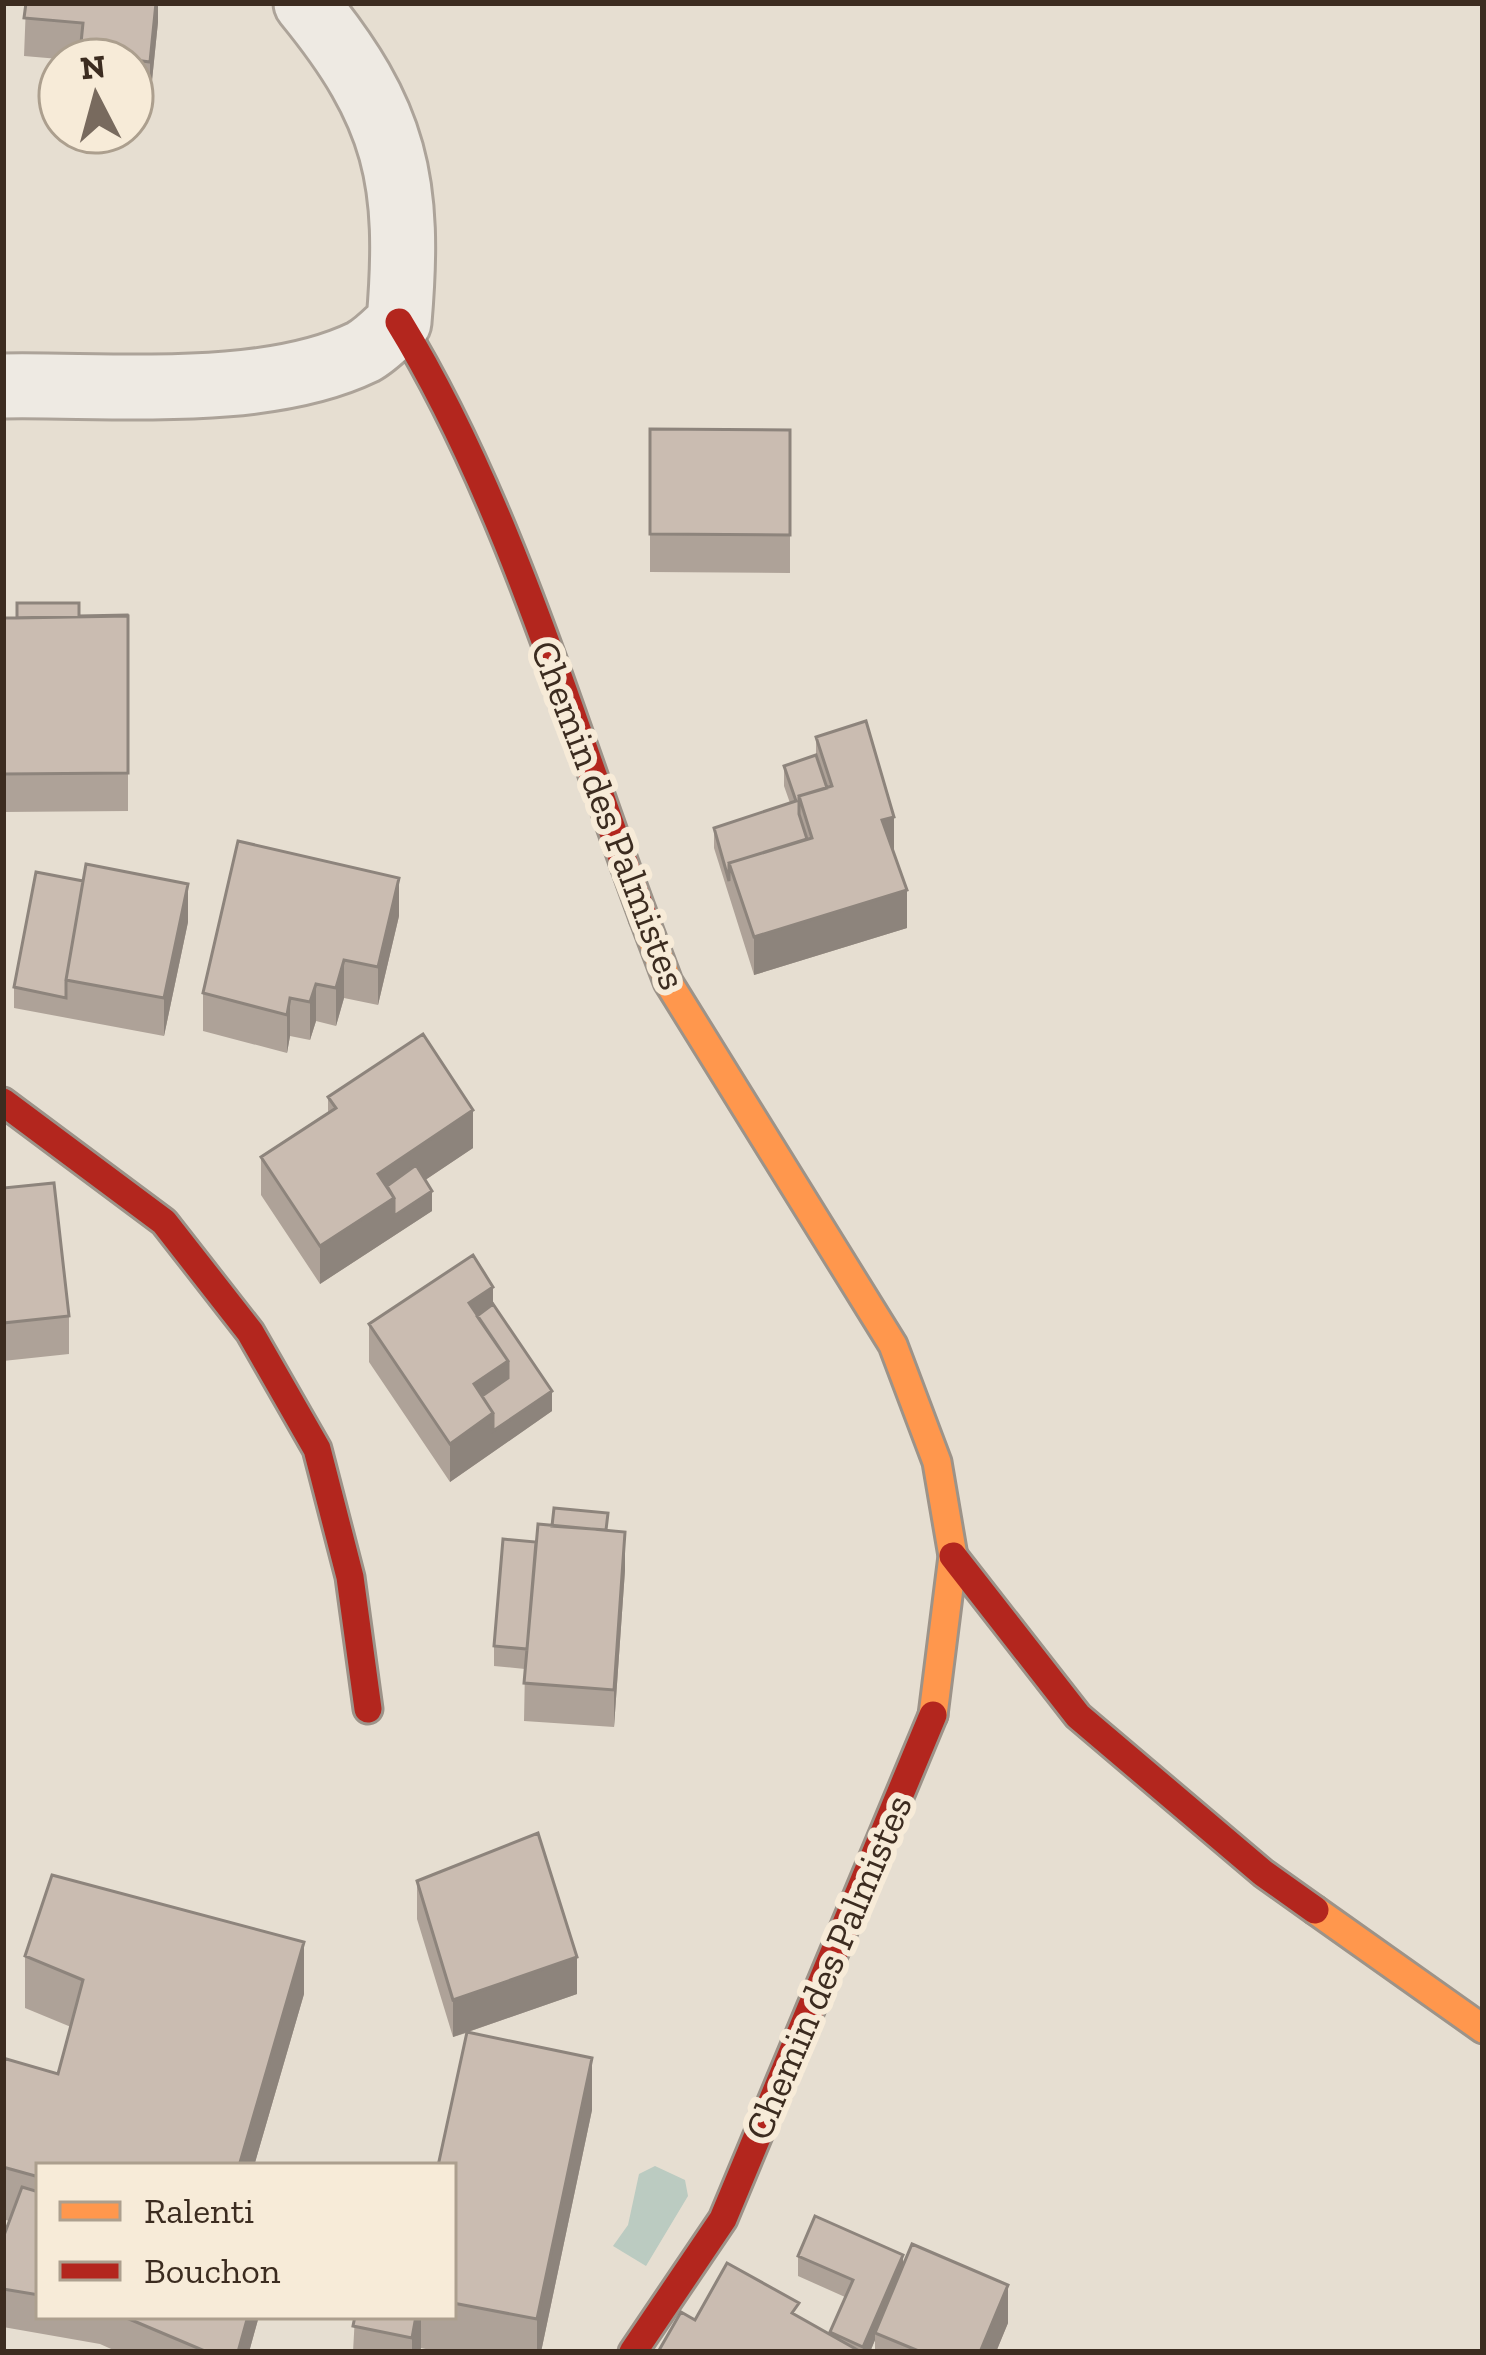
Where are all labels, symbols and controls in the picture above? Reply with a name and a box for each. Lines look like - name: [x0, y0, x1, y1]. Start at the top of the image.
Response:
- north arrow: [36, 36, 156, 156]
- text: N: [78, 46, 107, 87]
- street label: Chemin des Palmistes: [521, 634, 697, 996]
- street label: Chemin des Palmistes: [734, 1788, 922, 2146]
- legend: [36, 2163, 456, 2319]
- text: Ralenti: [144, 2189, 254, 2232]
- text: Bouchon: [144, 2249, 281, 2292]

